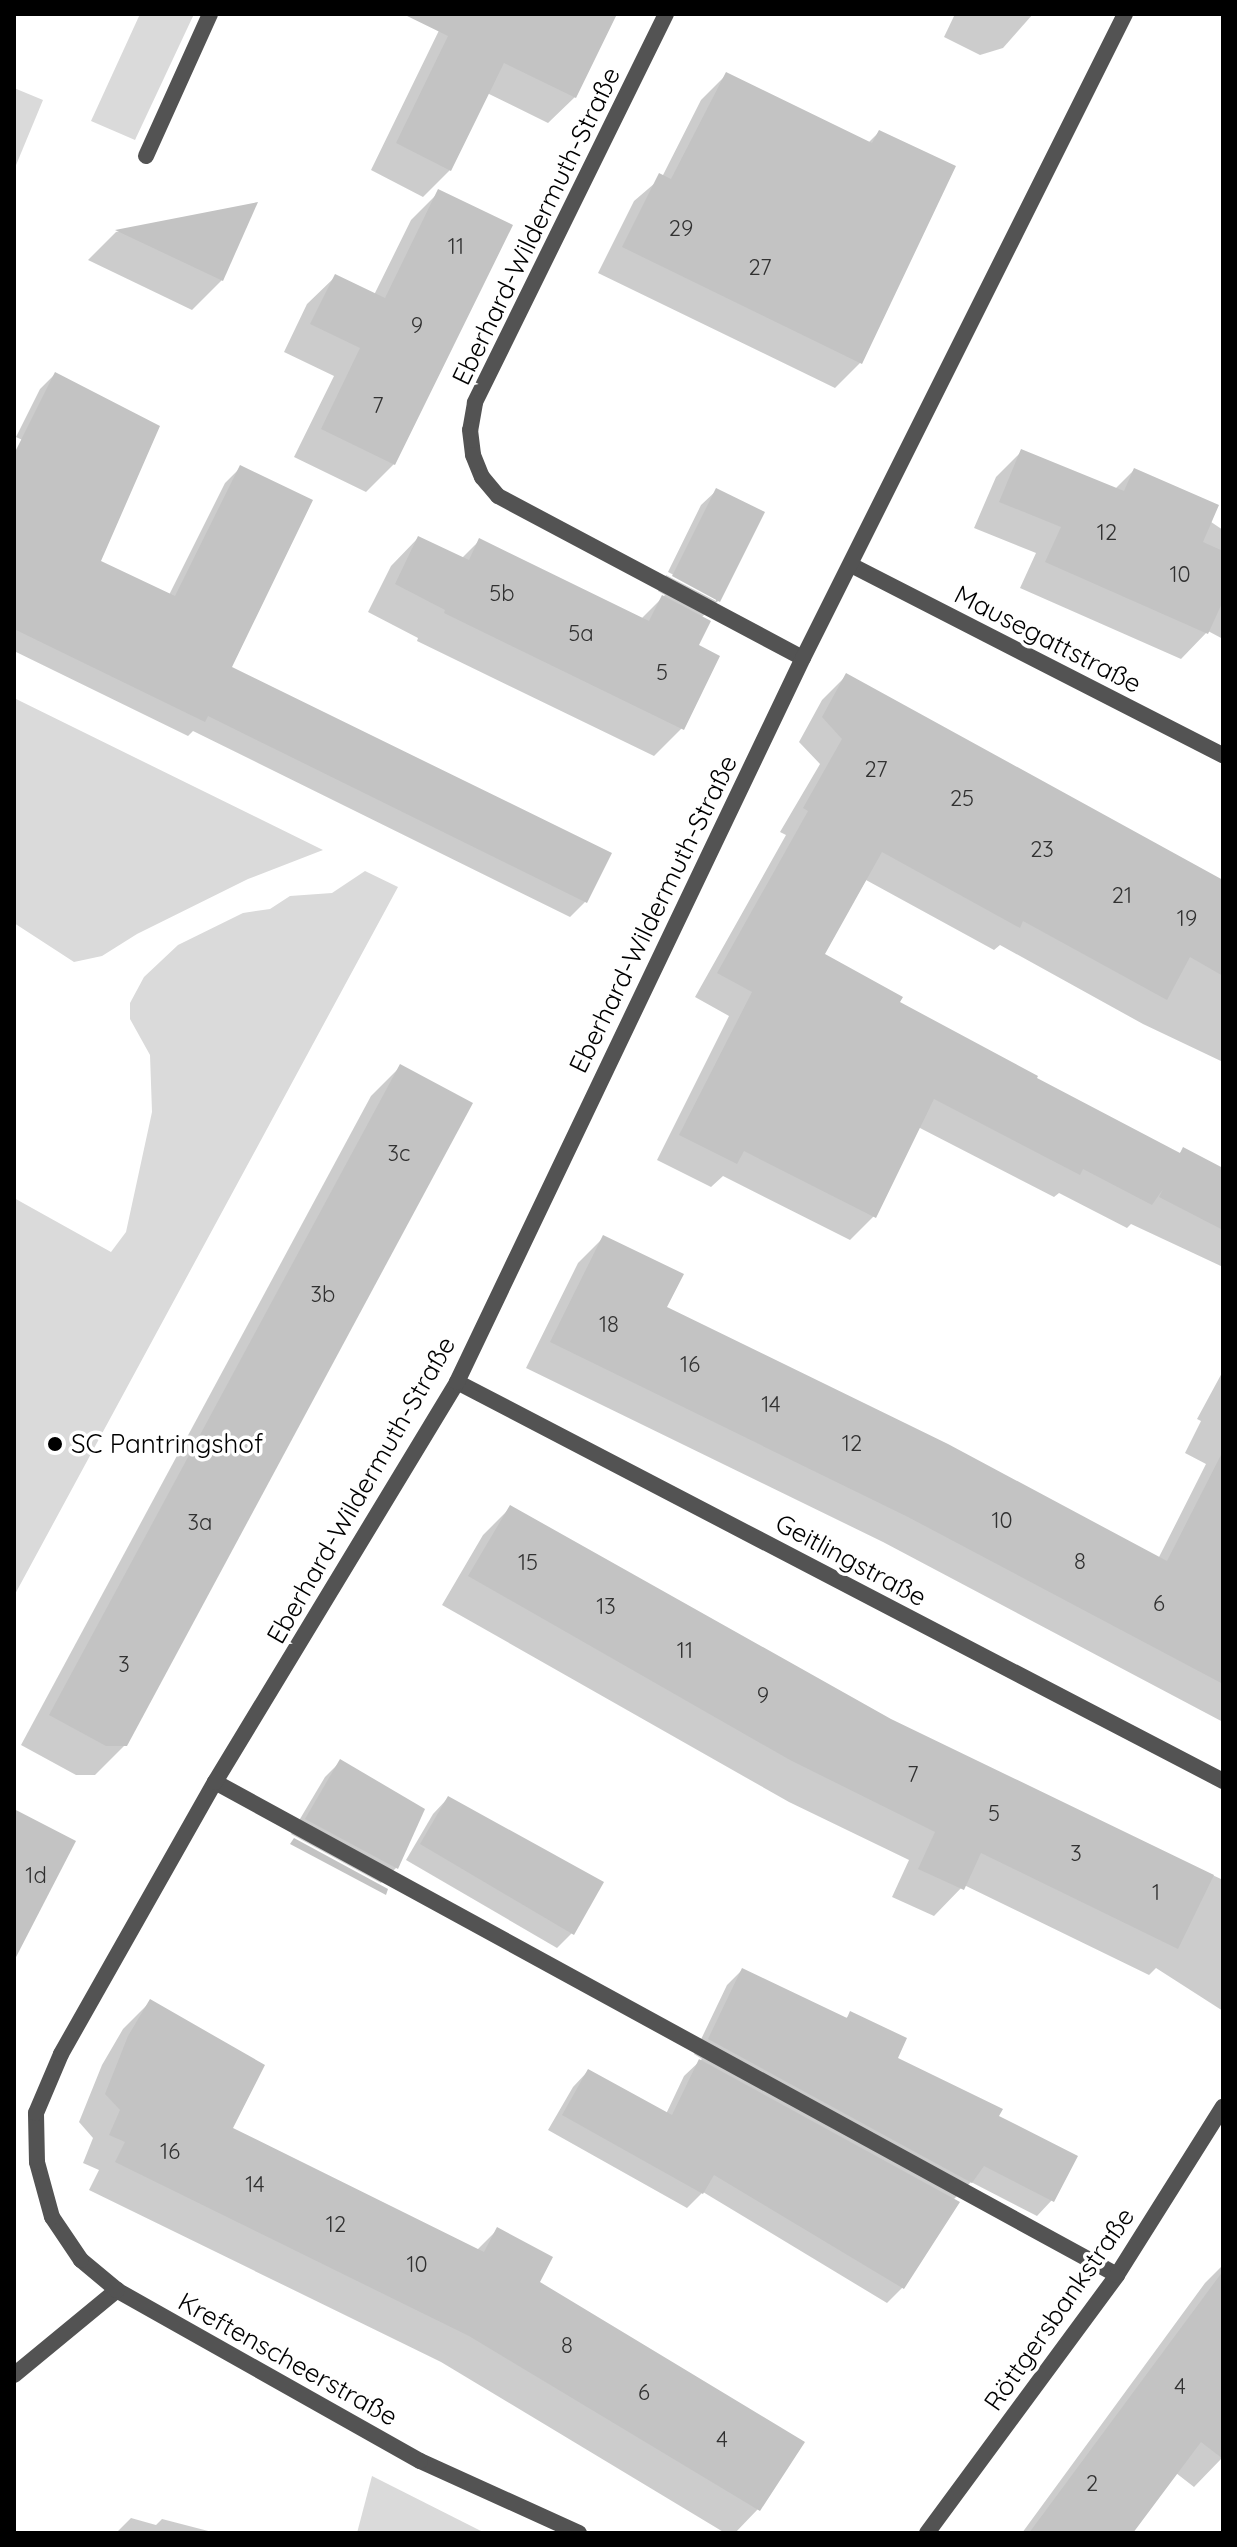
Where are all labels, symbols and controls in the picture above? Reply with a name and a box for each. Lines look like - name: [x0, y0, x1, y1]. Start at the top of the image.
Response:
- street label: Eberhard-Wildermuth-Straße: [445, 62, 627, 390]
- house number: 29: [669, 216, 693, 242]
- house number: 11: [448, 234, 464, 260]
- house number: 27: [748, 255, 772, 281]
- house number: 9: [411, 313, 423, 339]
- house number: 7: [372, 393, 384, 419]
- house number: 12: [1097, 520, 1117, 546]
- house number: 10: [1169, 562, 1191, 588]
- street label: Mausegattstraße: [949, 578, 1147, 700]
- house number: 5b: [489, 581, 515, 607]
- house number: 5a: [568, 621, 594, 647]
- house number: 5: [656, 660, 668, 686]
- street label: Eberhard-Wildermuth-Straße: [562, 750, 744, 1078]
- house number: 27: [864, 757, 888, 783]
- house number: 25: [950, 786, 974, 812]
- house number: 23: [1030, 837, 1054, 863]
- house number: 21: [1112, 883, 1132, 909]
- house number: 19: [1177, 906, 1197, 932]
- house number: 3c: [388, 1141, 410, 1167]
- house number: 3b: [311, 1282, 335, 1308]
- house number: 18: [599, 1312, 619, 1338]
- street label: Eberhard-Wildermuth-Straße: [260, 1331, 462, 1649]
- house number: 16: [680, 1352, 700, 1378]
- house number: 14: [761, 1392, 781, 1418]
- place label: SC Pantringshof: [71, 1428, 263, 1460]
- house number: 12: [842, 1431, 862, 1457]
- marker: SC Pantringshof: [46, 1435, 64, 1453]
- street label: Geitlingstraße: [770, 1507, 932, 1613]
- house number: 10: [991, 1508, 1013, 1534]
- house number: 3a: [188, 1510, 212, 1536]
- house number: 8: [1074, 1549, 1086, 1575]
- house number: 15: [518, 1550, 538, 1576]
- house number: 6: [1153, 1591, 1165, 1617]
- house number: 13: [596, 1594, 616, 1620]
- house number: 11: [677, 1638, 693, 1664]
- house number: 3: [118, 1652, 130, 1678]
- house number: 9: [757, 1683, 769, 1709]
- house number: 7: [907, 1762, 919, 1788]
- house number: 5: [988, 1801, 1000, 1827]
- house number: 3: [1070, 1841, 1082, 1867]
- house number: 1d: [25, 1863, 47, 1889]
- house number: 1: [1152, 1880, 1160, 1906]
- house number: 16: [160, 2139, 180, 2165]
- house number: 14: [245, 2172, 265, 2198]
- street label: Röttgersbankstraße: [977, 2202, 1141, 2416]
- house number: 12: [326, 2212, 346, 2238]
- house number: 10: [406, 2252, 428, 2278]
- street label: Kreftenscheerstraße: [173, 2286, 403, 2432]
- house number: 8: [561, 2333, 573, 2359]
- house number: 4: [1174, 2374, 1186, 2400]
- house number: 6: [638, 2380, 650, 2406]
- house number: 4: [716, 2427, 728, 2453]
- house number: 2: [1086, 2471, 1098, 2497]

